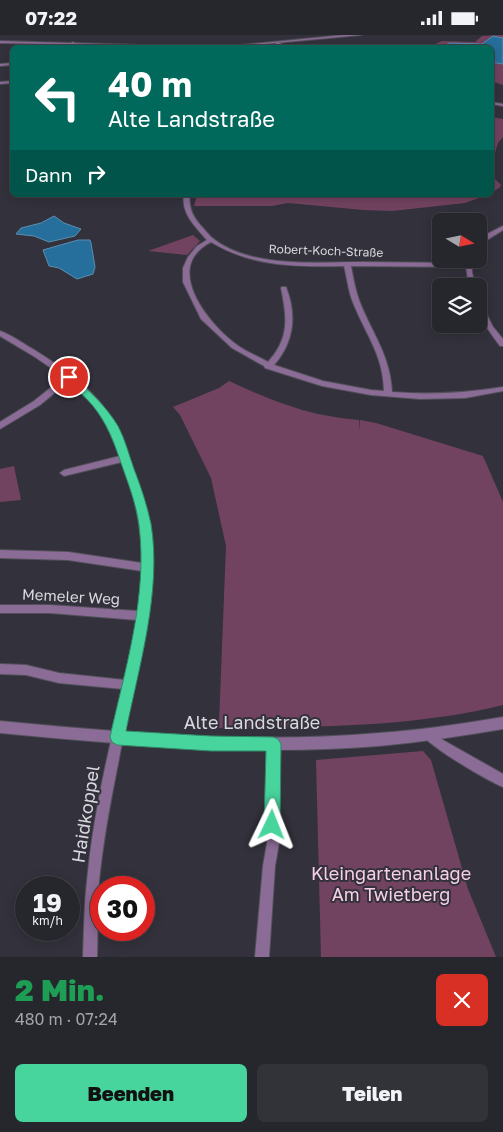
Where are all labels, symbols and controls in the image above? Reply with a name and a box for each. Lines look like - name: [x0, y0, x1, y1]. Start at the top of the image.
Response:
- text: 07:22: [25, 6, 77, 29]
- text: 40 m: [108, 63, 192, 105]
- icon: left: [25, 65, 90, 130]
- text: Alte Landstraße: [108, 105, 275, 132]
- icon: right: [82, 160, 110, 188]
- text: Dann: [25, 163, 72, 186]
- north arrow: [432, 213, 488, 267]
- map controls: [432, 213, 487, 333]
- street label: Robert-Koch-Straße: [268, 241, 384, 260]
- button: layers: [432, 278, 487, 333]
- pin: [48, 356, 90, 398]
- icon: arrive: [55, 363, 83, 391]
- street label: Memeler Weg: [22, 584, 121, 608]
- street label: Alte Landstraße: [184, 711, 320, 733]
- street label: Haidkoppel: [66, 763, 104, 864]
- position arrow: [245, 798, 297, 850]
- park label: Kleingartenanlage Am Twietberg: [311, 862, 471, 905]
- speed limit sign: 30: [90, 876, 155, 941]
- text: 19: [33, 887, 62, 918]
- text: km/h: [32, 913, 63, 928]
- text: 2 Min.: [15, 972, 105, 1008]
- button: close: [436, 974, 488, 1026]
- text: 480 m · 07:24: [15, 1009, 118, 1029]
- button: Beenden: [15, 1064, 247, 1122]
- button: Teilen: [257, 1064, 488, 1122]

